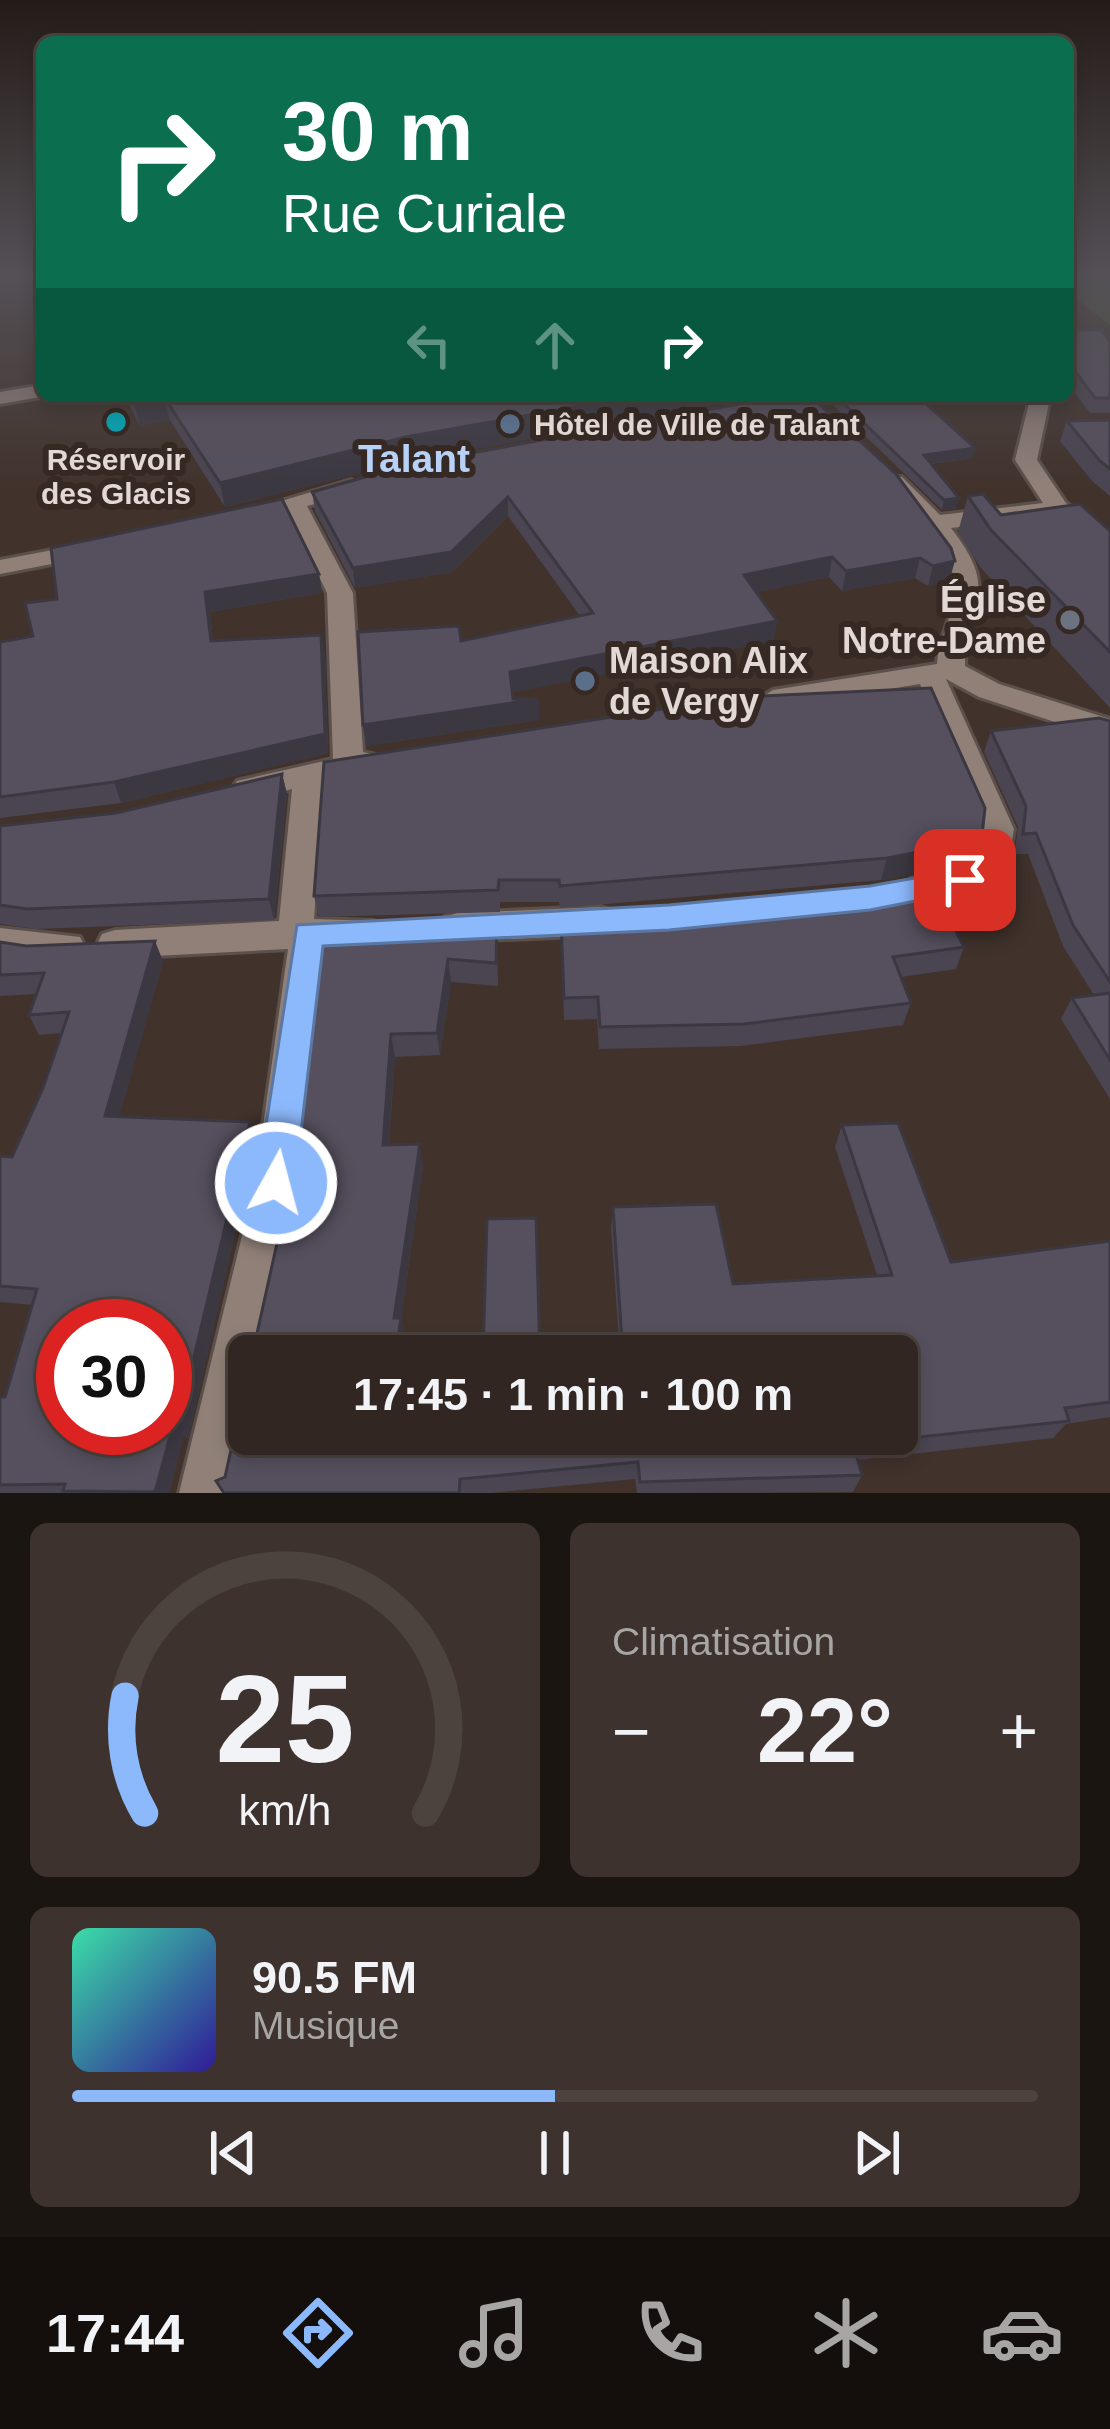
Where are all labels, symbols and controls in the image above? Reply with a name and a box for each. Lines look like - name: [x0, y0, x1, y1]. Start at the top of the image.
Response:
- icon: right: [84, 84, 240, 240]
- text: 30 m: [282, 84, 473, 178]
- text: Rue Curiale: [282, 183, 567, 243]
- icon: left: [396, 312, 462, 378]
- icon: ahead: [522, 312, 588, 378]
- icon: right: [648, 312, 714, 378]
- place label: Hôtel de Ville de Talant: [534, 408, 860, 441]
- marker: Réservoir des Glacis: [103, 409, 129, 435]
- marker: Hôtel de Ville de Talant: [497, 411, 523, 437]
- district label: Talant: [358, 437, 470, 480]
- place label: Réservoir des Glacis: [41, 443, 191, 510]
- place label: Église Notre-Dame: [842, 579, 1046, 661]
- marker: Église Notre-Dame: [1057, 607, 1083, 633]
- place label: Maison Alix de Vergy: [609, 640, 808, 722]
- marker: Maison Alix de Vergy: [572, 668, 598, 694]
- pin: [914, 829, 1016, 931]
- icon: arrive: [932, 847, 998, 913]
- position arrow: [213, 1120, 339, 1246]
- speed limit sign: 30: [36, 1299, 192, 1455]
- text: 17:45 · 1 min · 100 m: [353, 1369, 793, 1420]
- text: Climatisation: [612, 1620, 835, 1663]
- text: 25: [216, 1649, 354, 1788]
- text: 22°: [757, 1681, 893, 1781]
- text: −: [612, 1694, 651, 1768]
- text: +: [999, 1694, 1038, 1768]
- text: km/h: [239, 1786, 331, 1834]
- text: 90.5 FM: [252, 1952, 417, 2003]
- text: Musique: [252, 2004, 399, 2047]
- icon: previous: [200, 2120, 266, 2186]
- icon: pause: [522, 2120, 588, 2186]
- icon: next: [844, 2120, 910, 2186]
- icon: directions: [276, 2291, 360, 2375]
- icon: music: [452, 2291, 536, 2375]
- icon: phone: [628, 2291, 712, 2375]
- icon: climate: [804, 2291, 888, 2375]
- icon: car: [980, 2291, 1064, 2375]
- text: 17:44: [46, 2303, 184, 2363]

